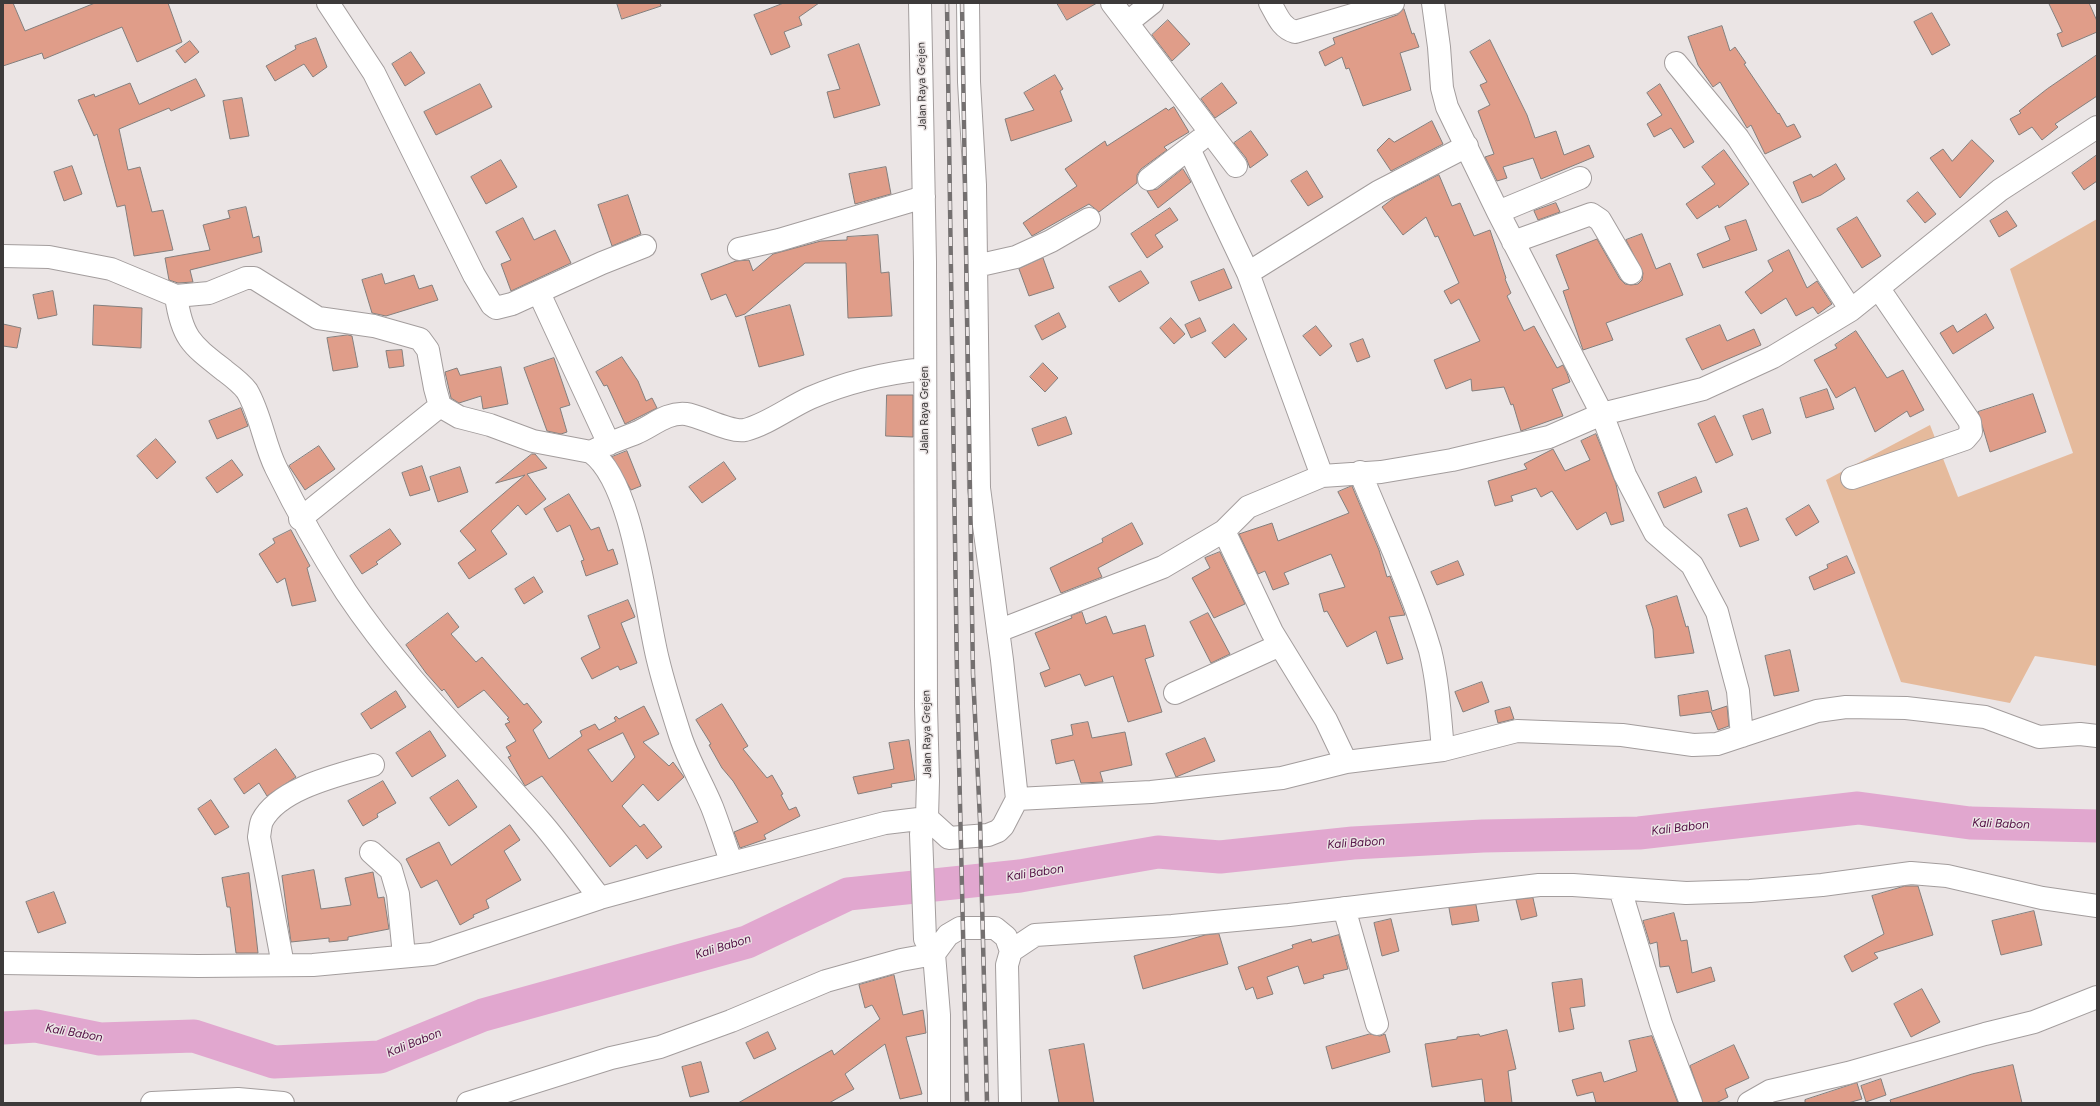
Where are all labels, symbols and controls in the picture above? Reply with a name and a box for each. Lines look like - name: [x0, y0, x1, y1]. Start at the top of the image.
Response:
- street label: Jalan Raya Grejen: [915, 42, 929, 130]
- street label: Jalan Raya Grejen: [918, 366, 932, 454]
- street label: Jalan Raya Grejen: [920, 690, 934, 778]
- water label: Kali Babon: [1972, 816, 2030, 832]
- water label: Kali Babon: [1650, 817, 1710, 839]
- water label: Kali Babon: [1327, 834, 1385, 852]
- water label: Kali Babon: [1005, 861, 1065, 885]
- water label: Kali Babon: [693, 932, 753, 962]
- water label: Kali Babon: [44, 1021, 104, 1045]
- water label: Kali Babon: [385, 1026, 443, 1060]

